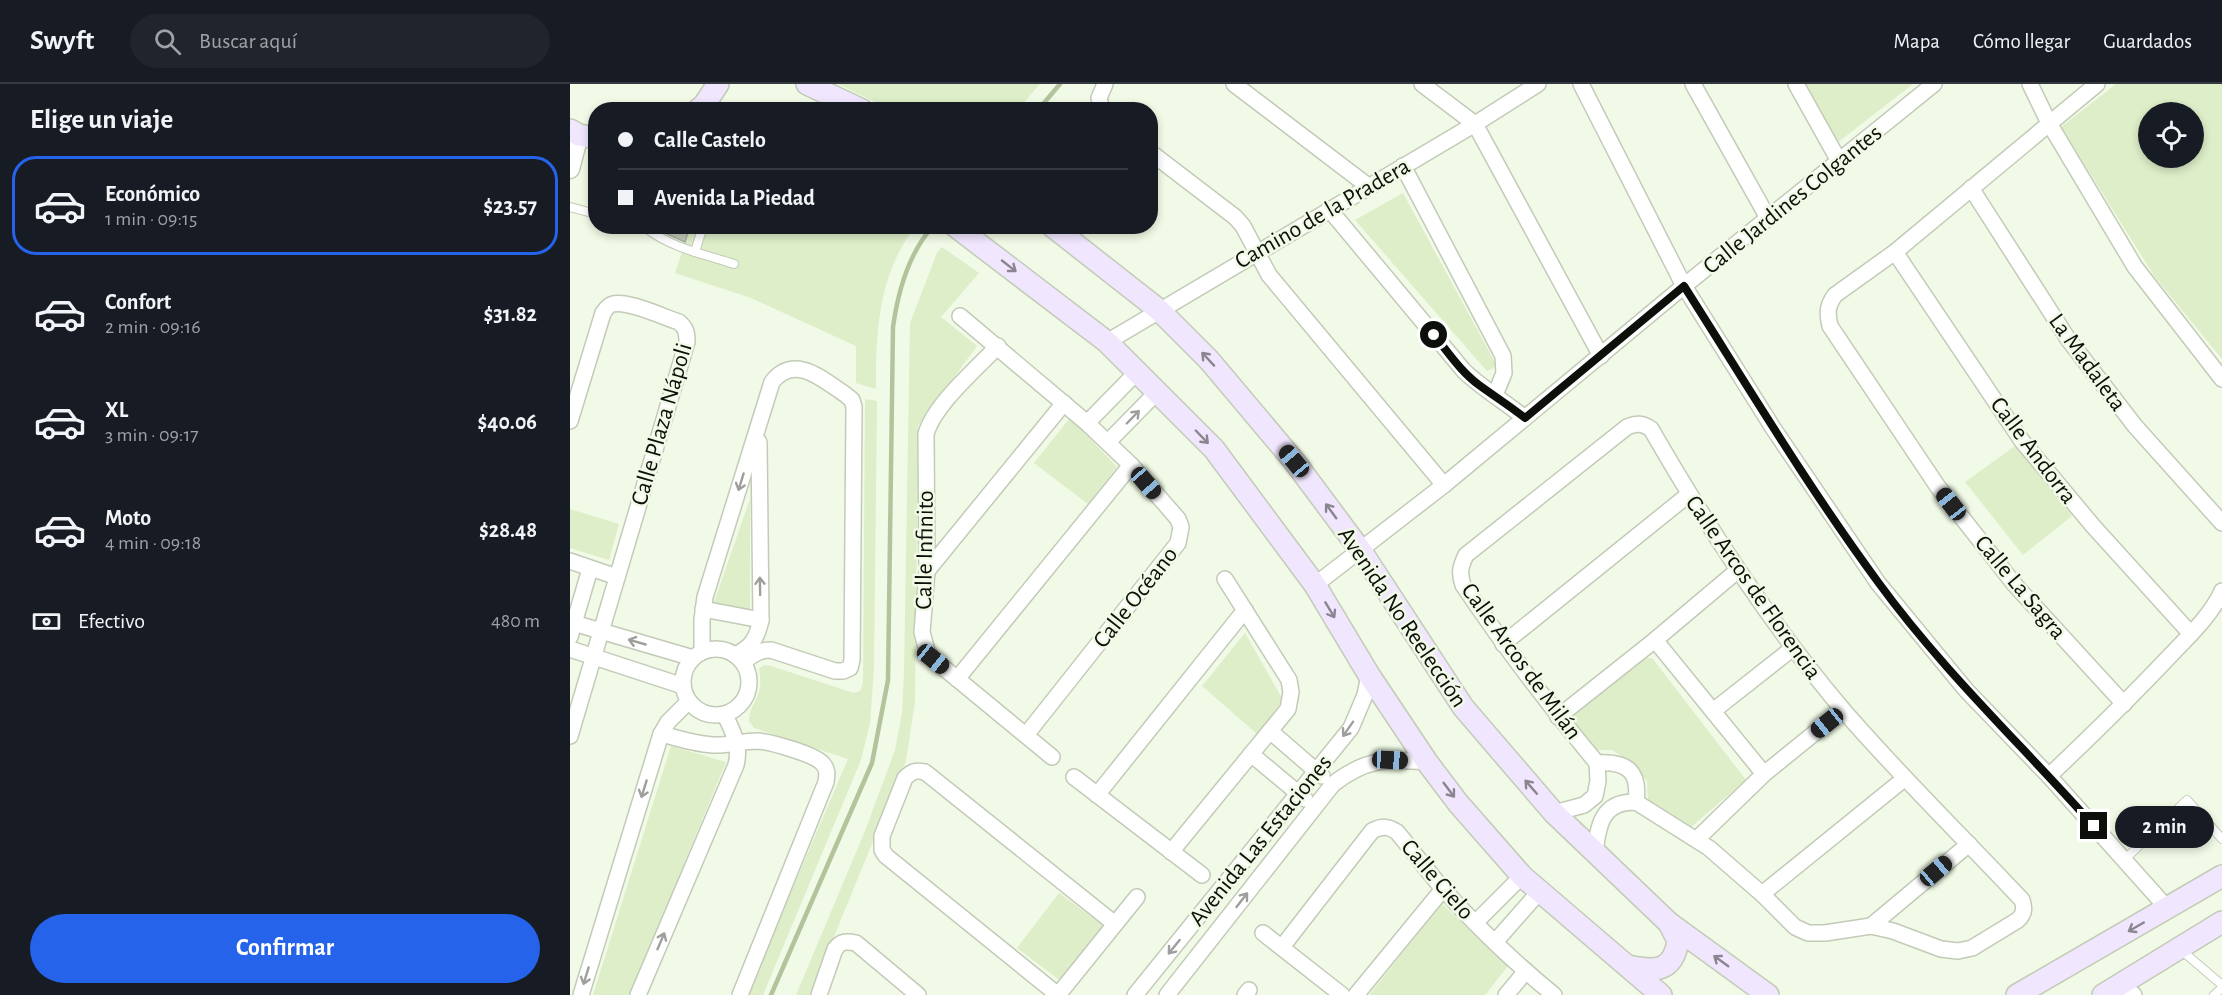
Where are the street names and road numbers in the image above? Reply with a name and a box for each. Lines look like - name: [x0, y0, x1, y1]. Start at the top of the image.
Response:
- street label: Calle Jardines Colgantes: [1699, 121, 1886, 279]
- street label: Camino de la Pradera: [1231, 154, 1414, 274]
- street label: La Madaleta: [2044, 309, 2130, 416]
- street label: Calle Plaza Nápoli: [627, 340, 697, 508]
- street label: Calle Andorra: [1985, 393, 2081, 508]
- street label: Calle Infinito: [912, 490, 938, 610]
- street label: Calle Arcos de Florencia: [1681, 491, 1826, 684]
- street label: Avenida No Reelección: [1333, 523, 1471, 712]
- street label: Calle La Sagra: [1970, 531, 2070, 644]
- street label: Calle Océano: [1089, 543, 1182, 653]
- street label: Calle Arcos de Milán: [1457, 579, 1586, 744]
- street label: Avenida Las Estaciones: [1185, 751, 1337, 931]
- street label: Calle Cielo: [1396, 835, 1478, 924]

